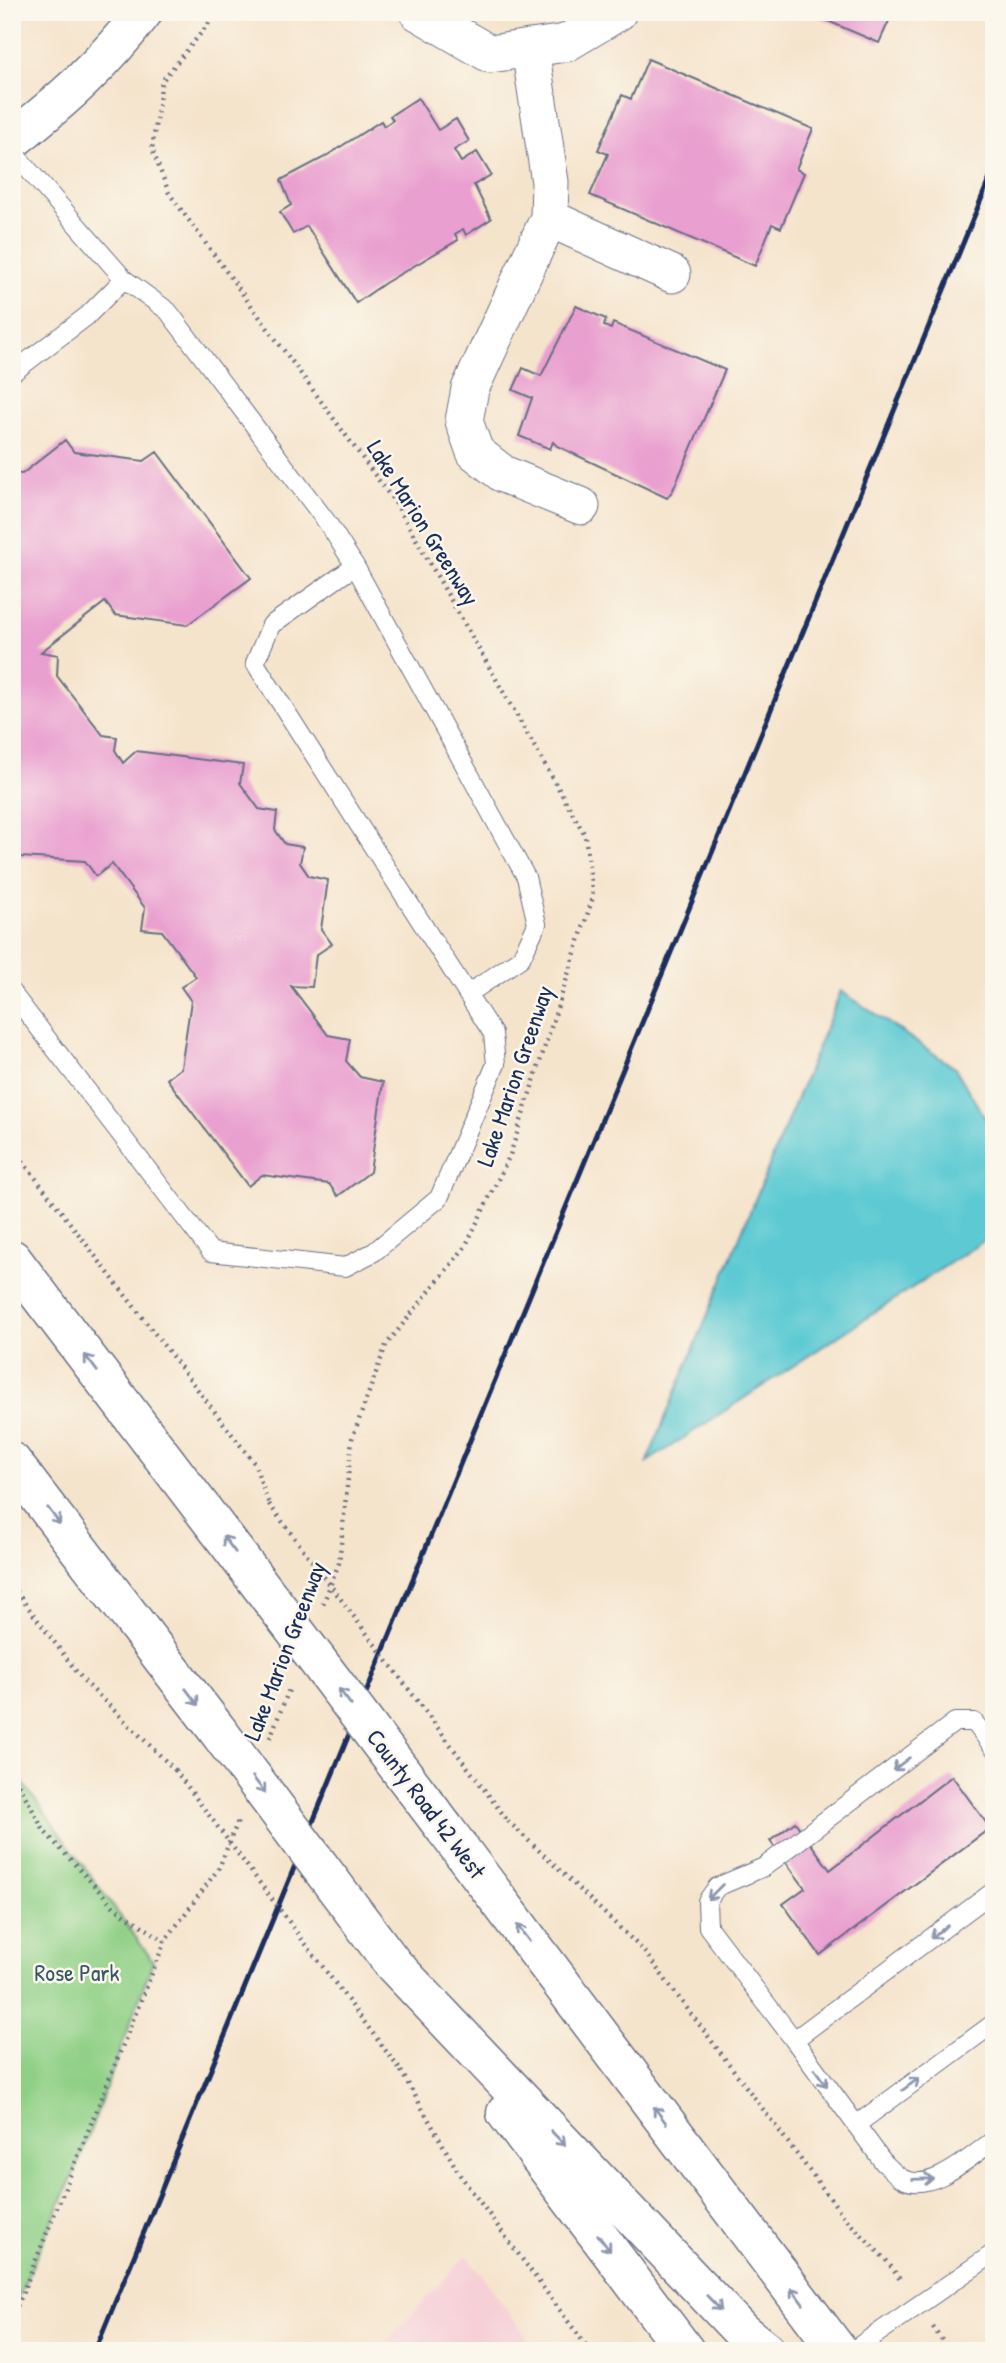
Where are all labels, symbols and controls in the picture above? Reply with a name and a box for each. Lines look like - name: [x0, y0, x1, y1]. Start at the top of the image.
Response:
- street label: Lake Marion Greenway: [360, 434, 488, 611]
- street label: Lake Marion Greenway: [468, 981, 560, 1170]
- one-way arrow: [84, 1354, 99, 1372]
- one-way arrow: [46, 1506, 61, 1525]
- one-way arrow: [221, 1535, 236, 1553]
- street label: Lake Marion Greenway: [235, 1557, 333, 1745]
- one-way arrow: [184, 1687, 199, 1705]
- one-way arrow: [337, 1688, 352, 1706]
- street label: County Road 42 West: [360, 1722, 494, 1885]
- one-way arrow: [892, 1756, 911, 1771]
- one-way arrow: [251, 1776, 266, 1794]
- one-way arrow: [707, 1884, 724, 1901]
- one-way arrow: [516, 1924, 531, 1943]
- one-way arrow: [930, 1925, 949, 1939]
- park label: Rose Park: [34, 1956, 120, 1988]
- one-way arrow: [814, 2068, 829, 2086]
- one-way arrow: [901, 2077, 920, 2091]
- one-way arrow: [653, 2106, 668, 2124]
- one-way arrow: [549, 2129, 566, 2146]
- one-way arrow: [911, 2173, 934, 2186]
- one-way arrow: [596, 2234, 611, 2252]
- one-way arrow: [790, 2287, 804, 2306]
- one-way arrow: [706, 2294, 723, 2311]

